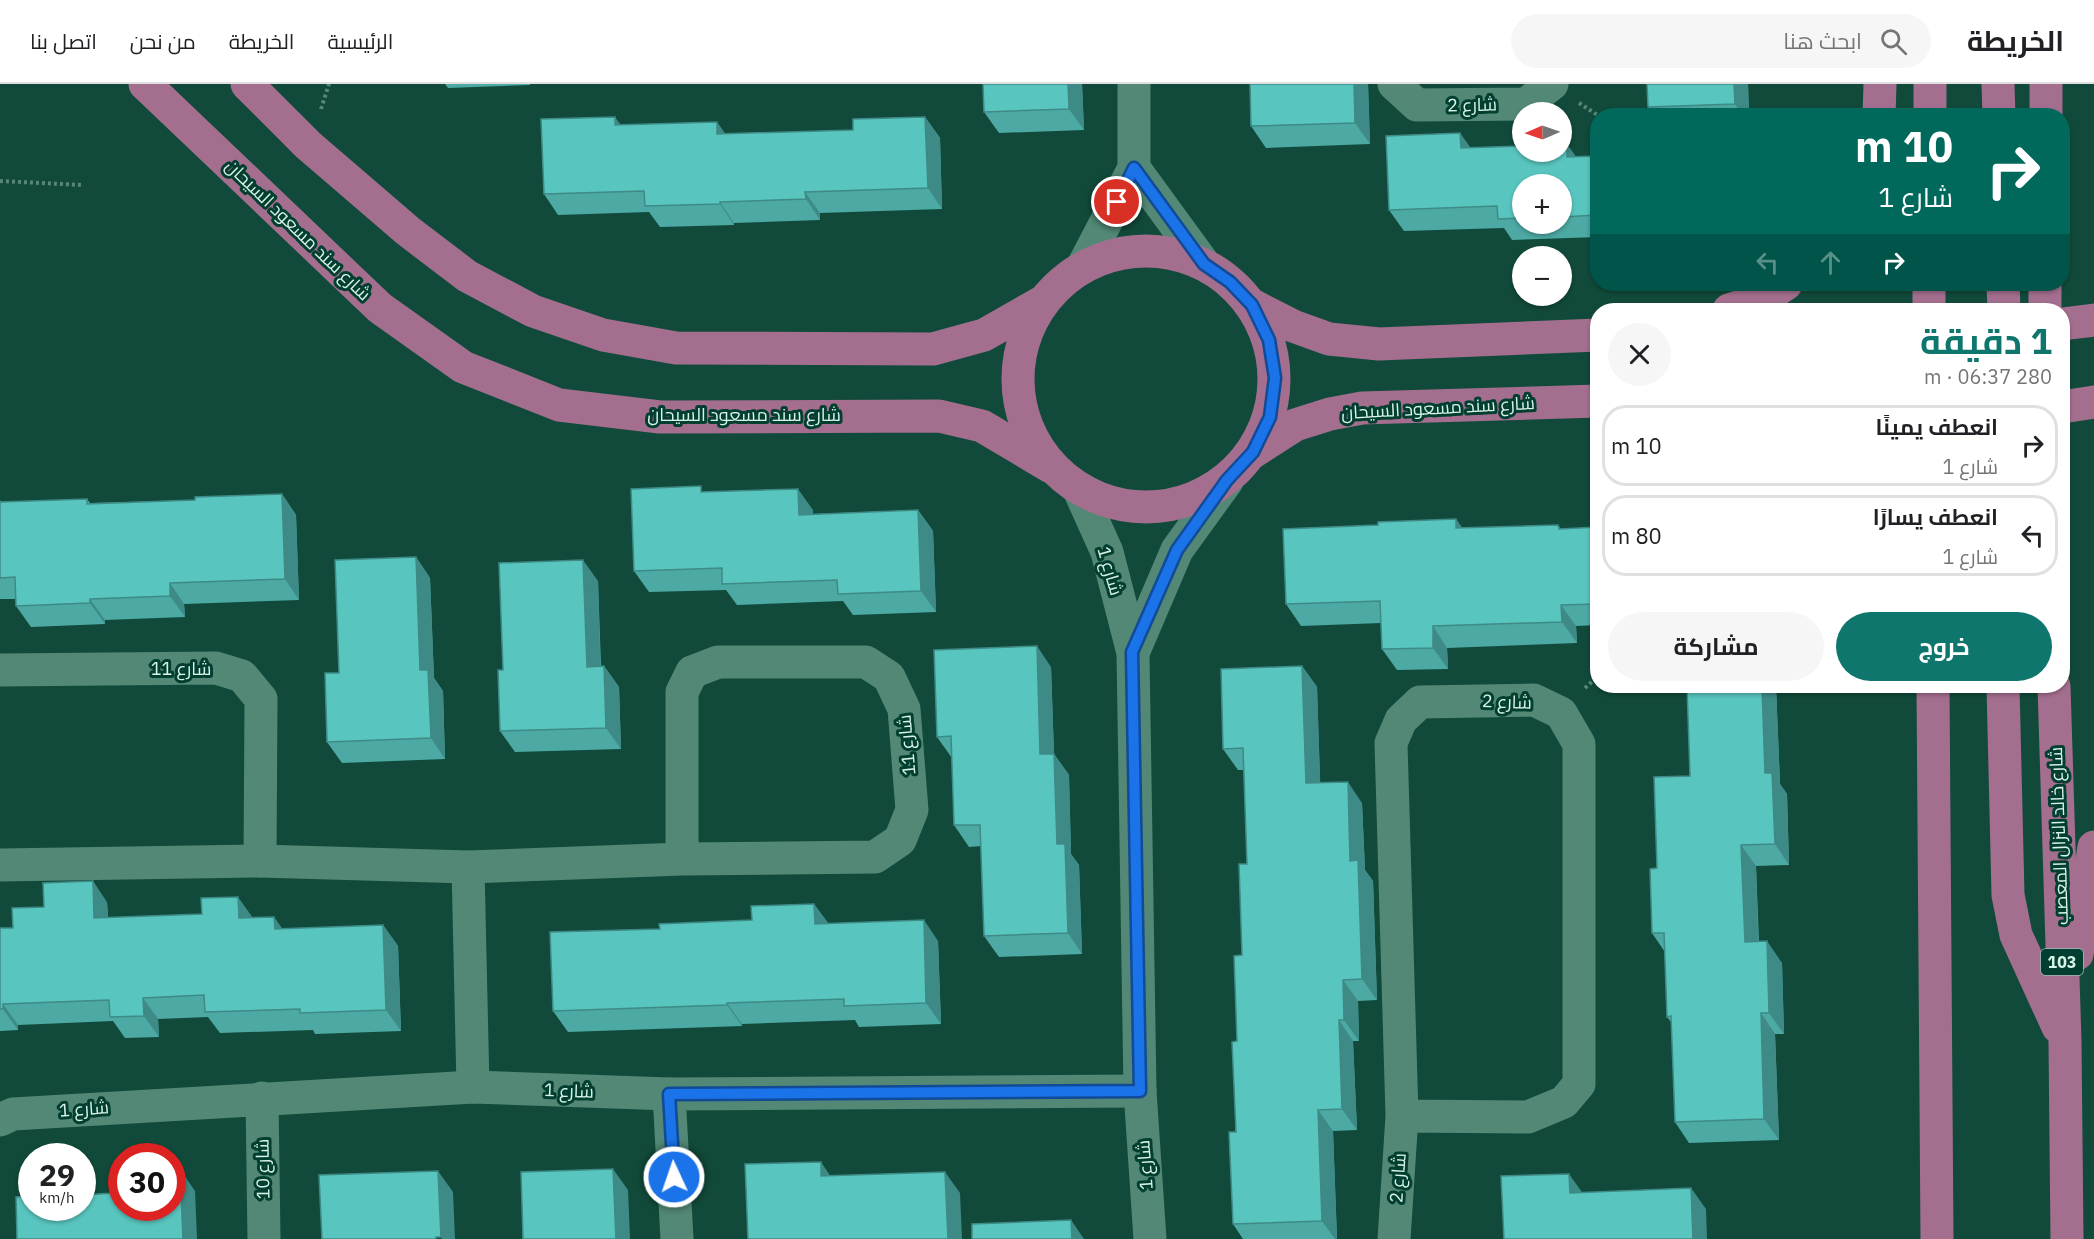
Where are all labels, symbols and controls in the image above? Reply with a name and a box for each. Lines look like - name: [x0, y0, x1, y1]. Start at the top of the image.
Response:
- search box: [1511, 14, 1931, 68]
- text: الخريطة: [1967, 22, 2064, 59]
- icon: search: [1877, 25, 1910, 58]
- text: ابحث هنا: [1783, 26, 1862, 55]
- text: اتصل بنا: [30, 27, 97, 55]
- text: من نحن: [130, 27, 196, 55]
- text: الخريطة: [229, 27, 294, 55]
- text: الرئيسية: [327, 27, 393, 55]
- street label: شارع 2: [1447, 93, 1497, 117]
- north arrow: [1512, 102, 1572, 162]
- map controls: [1512, 102, 1572, 306]
- text: 10 m: [1855, 119, 1953, 174]
- icon: right: [1974, 132, 2052, 210]
- street label: شارع سند مسعود السيحان: [220, 154, 376, 306]
- button: +: [1512, 174, 1572, 234]
- pin: [1091, 176, 1142, 227]
- text: شارع 1: [1878, 179, 1953, 214]
- icon: arrive: [1100, 185, 1133, 218]
- button: −: [1512, 246, 1572, 306]
- icon: left: [1751, 246, 1784, 279]
- icon: ahead: [1814, 246, 1847, 279]
- icon: right: [1877, 246, 1910, 279]
- text: 1 دقيقة: [1920, 317, 2052, 364]
- button: close: [1608, 323, 1671, 386]
- text: 280 m · 06:37: [1924, 363, 2052, 390]
- street label: شارع سند مسعود السيحان: [1341, 391, 1535, 425]
- street label: شارع سند مسعود السيحان: [647, 403, 841, 427]
- text: انعطف يمينًا: [1876, 412, 1998, 441]
- icon: right: [2016, 429, 2049, 462]
- text: 10 m: [1611, 431, 1662, 460]
- text: شارع 1: [1943, 453, 1998, 480]
- text: انعطف يسارًا: [1873, 502, 1998, 531]
- icon: left: [2016, 519, 2049, 552]
- text: 80 m: [1611, 521, 1662, 550]
- text: شارع 1: [1943, 543, 1998, 570]
- street label: شارع 1: [1092, 544, 1128, 598]
- button: مشاركة: [1608, 612, 1824, 681]
- button: خروج: [1836, 612, 2052, 681]
- street label: شارع 11: [151, 657, 211, 681]
- street label: شارع 2: [1482, 689, 1532, 715]
- street label: شارع 11: [892, 714, 922, 776]
- street label: شارع خالد النزال المعصب: [2044, 747, 2074, 925]
- road number: 103: [2041, 949, 2083, 975]
- street label: شارع 1: [544, 1078, 594, 1104]
- street label: شارع 1: [58, 1095, 110, 1123]
- street label: شارع 10: [250, 1138, 276, 1200]
- street label: شارع 1: [1131, 1139, 1159, 1191]
- speed limit sign: 30: [108, 1143, 186, 1221]
- position arrow: [642, 1145, 706, 1209]
- street label: شارع 2: [1384, 1152, 1412, 1204]
- text: 29: [39, 1155, 75, 1194]
- text: km/h: [39, 1188, 75, 1207]

